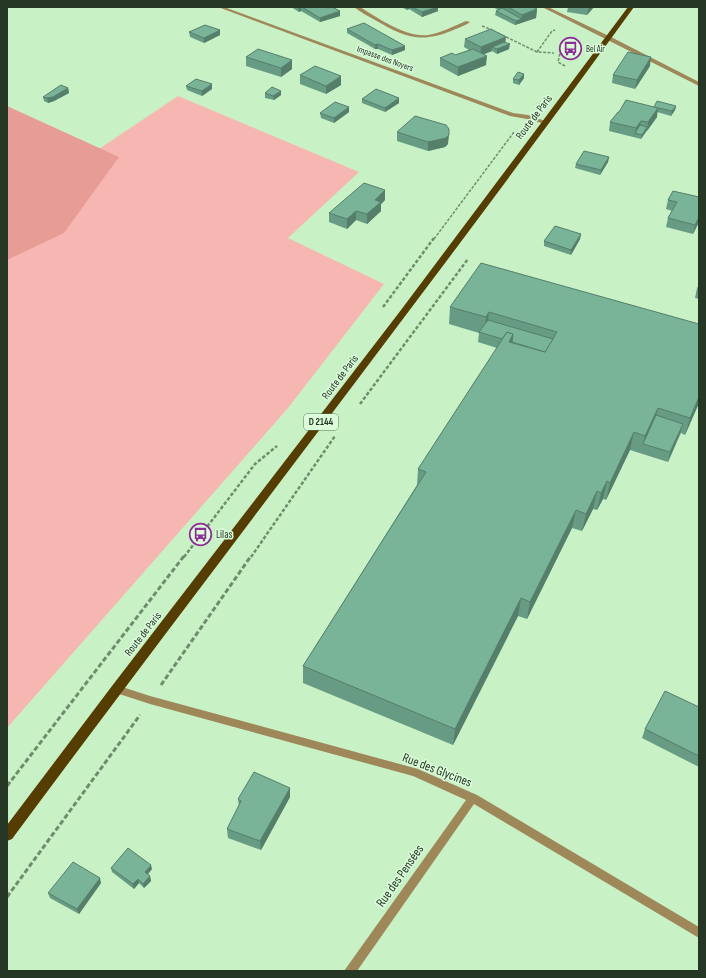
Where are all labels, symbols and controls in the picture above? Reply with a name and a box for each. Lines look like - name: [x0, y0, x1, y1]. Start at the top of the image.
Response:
- bus stop icon: Bel Air: [557, 36, 583, 62]
- street label: Impasse des Noyers: [355, 44, 415, 74]
- place label: Bel Air: [586, 44, 605, 55]
- street label: Route de Paris: [513, 92, 555, 142]
- street label: Route de Paris: [319, 352, 361, 402]
- road number: D 2144: [304, 414, 338, 430]
- bus stop icon: Lilas: [187, 521, 213, 547]
- place label: Lilas: [216, 528, 232, 541]
- street label: Route de Paris: [122, 609, 164, 659]
- street label: Rue des Glycines: [400, 749, 474, 791]
- street label: Rue des Pensées: [373, 842, 427, 910]

